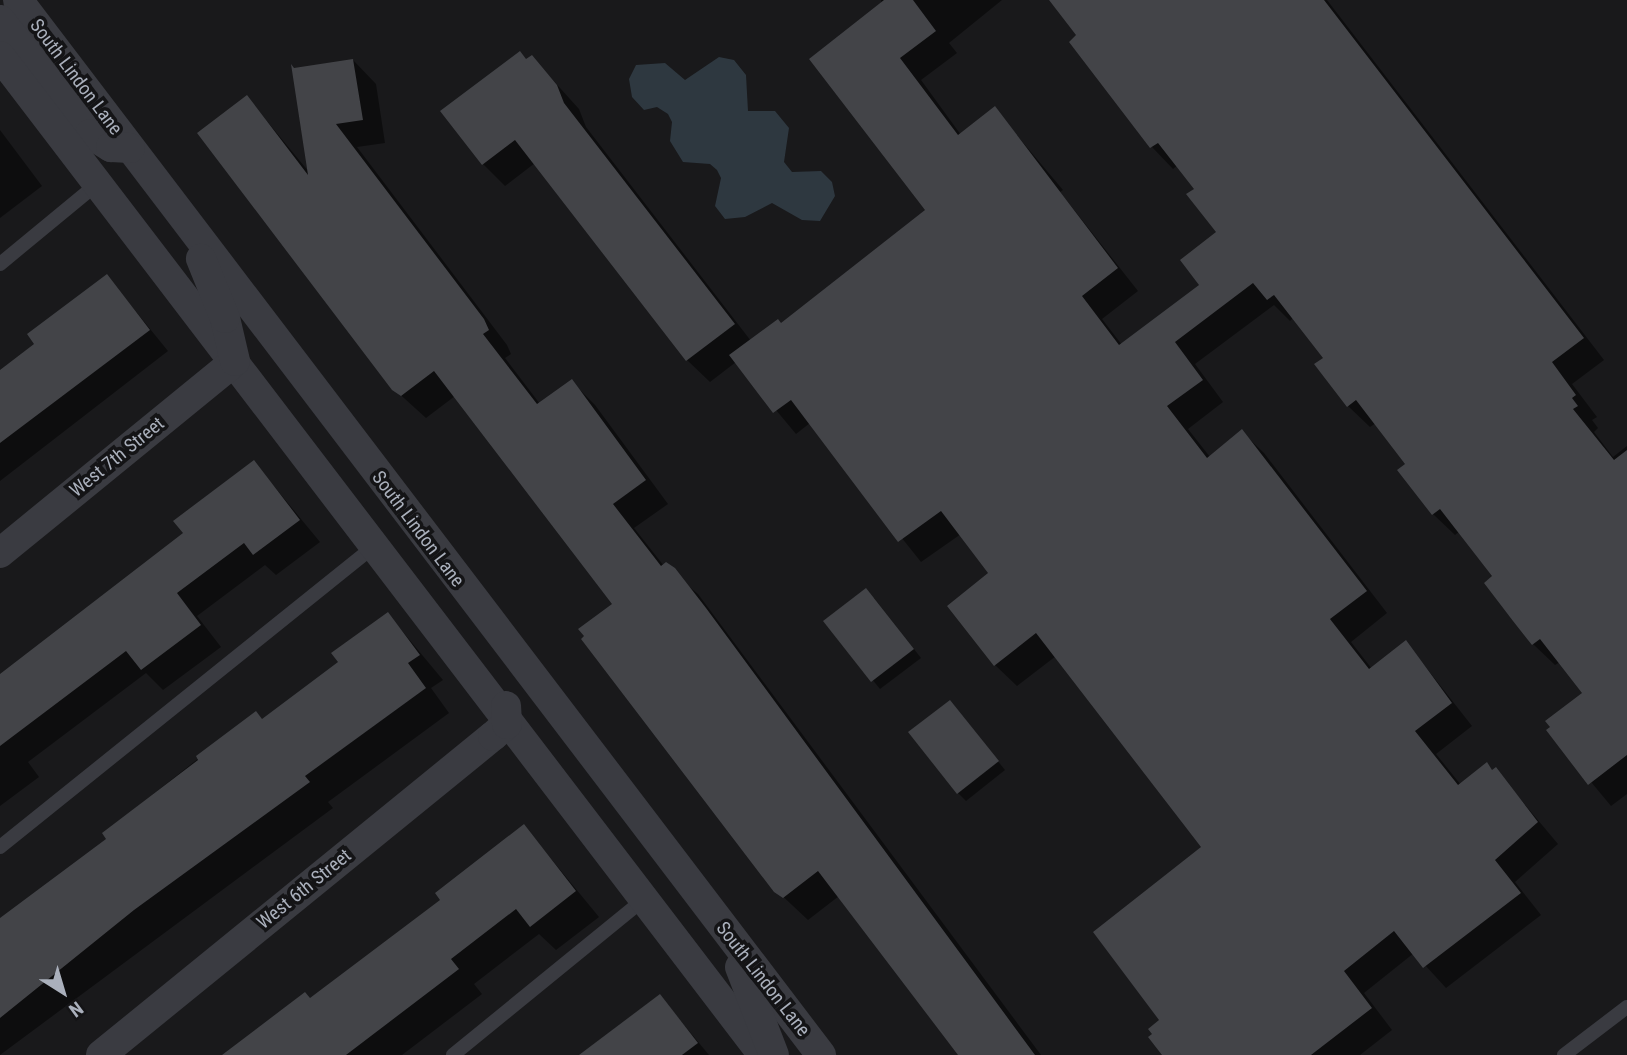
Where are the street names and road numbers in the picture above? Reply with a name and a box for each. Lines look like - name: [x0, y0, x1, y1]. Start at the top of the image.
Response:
- street label: South Lindon Lane: [25, 15, 127, 139]
- street label: West 7th Street: [65, 412, 169, 502]
- street label: South Lindon Lane: [367, 467, 469, 591]
- street label: West 6th Street: [252, 844, 356, 934]
- street label: South Lindon Lane: [711, 917, 815, 1041]

